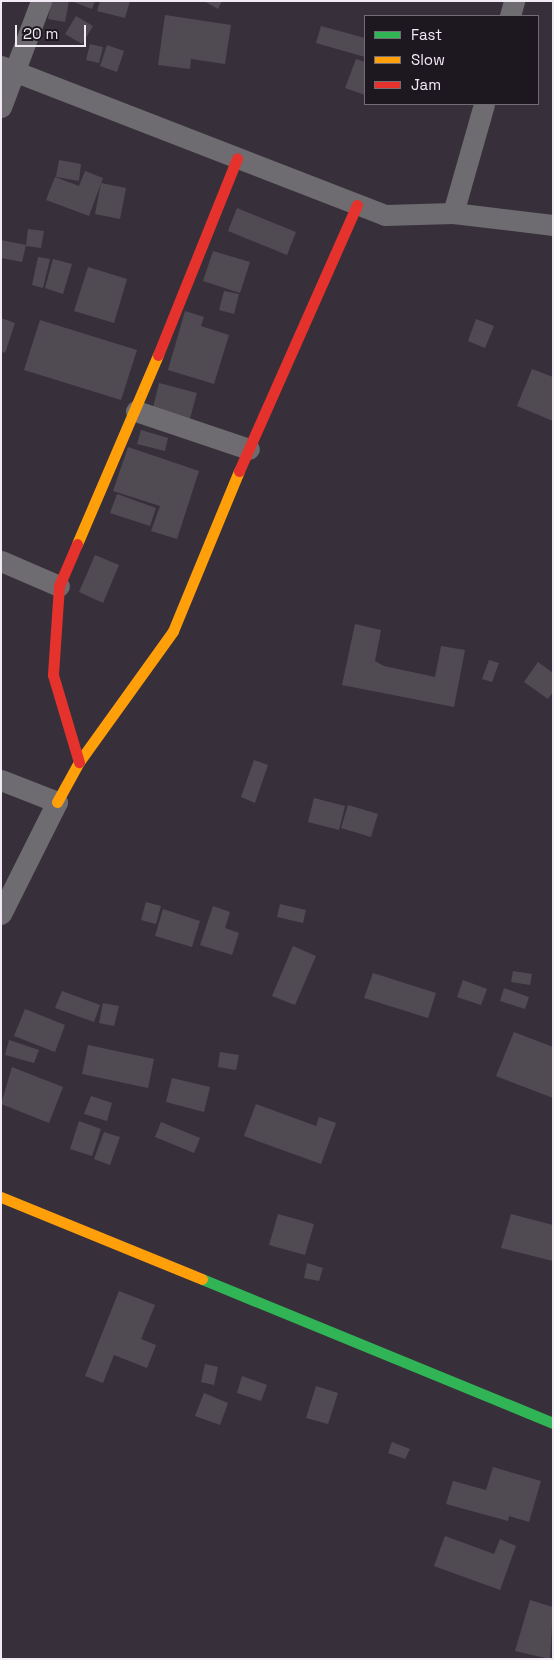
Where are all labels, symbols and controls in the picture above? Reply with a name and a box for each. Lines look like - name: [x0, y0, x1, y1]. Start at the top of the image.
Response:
- scale bar: [18, 15, 89, 47]
- legend: [364, 15, 539, 105]
- text: 20 m: [23, 24, 58, 43]
- text: Fast: [411, 25, 442, 44]
- text: Slow: [411, 50, 445, 69]
- text: Jam: [411, 75, 441, 94]

